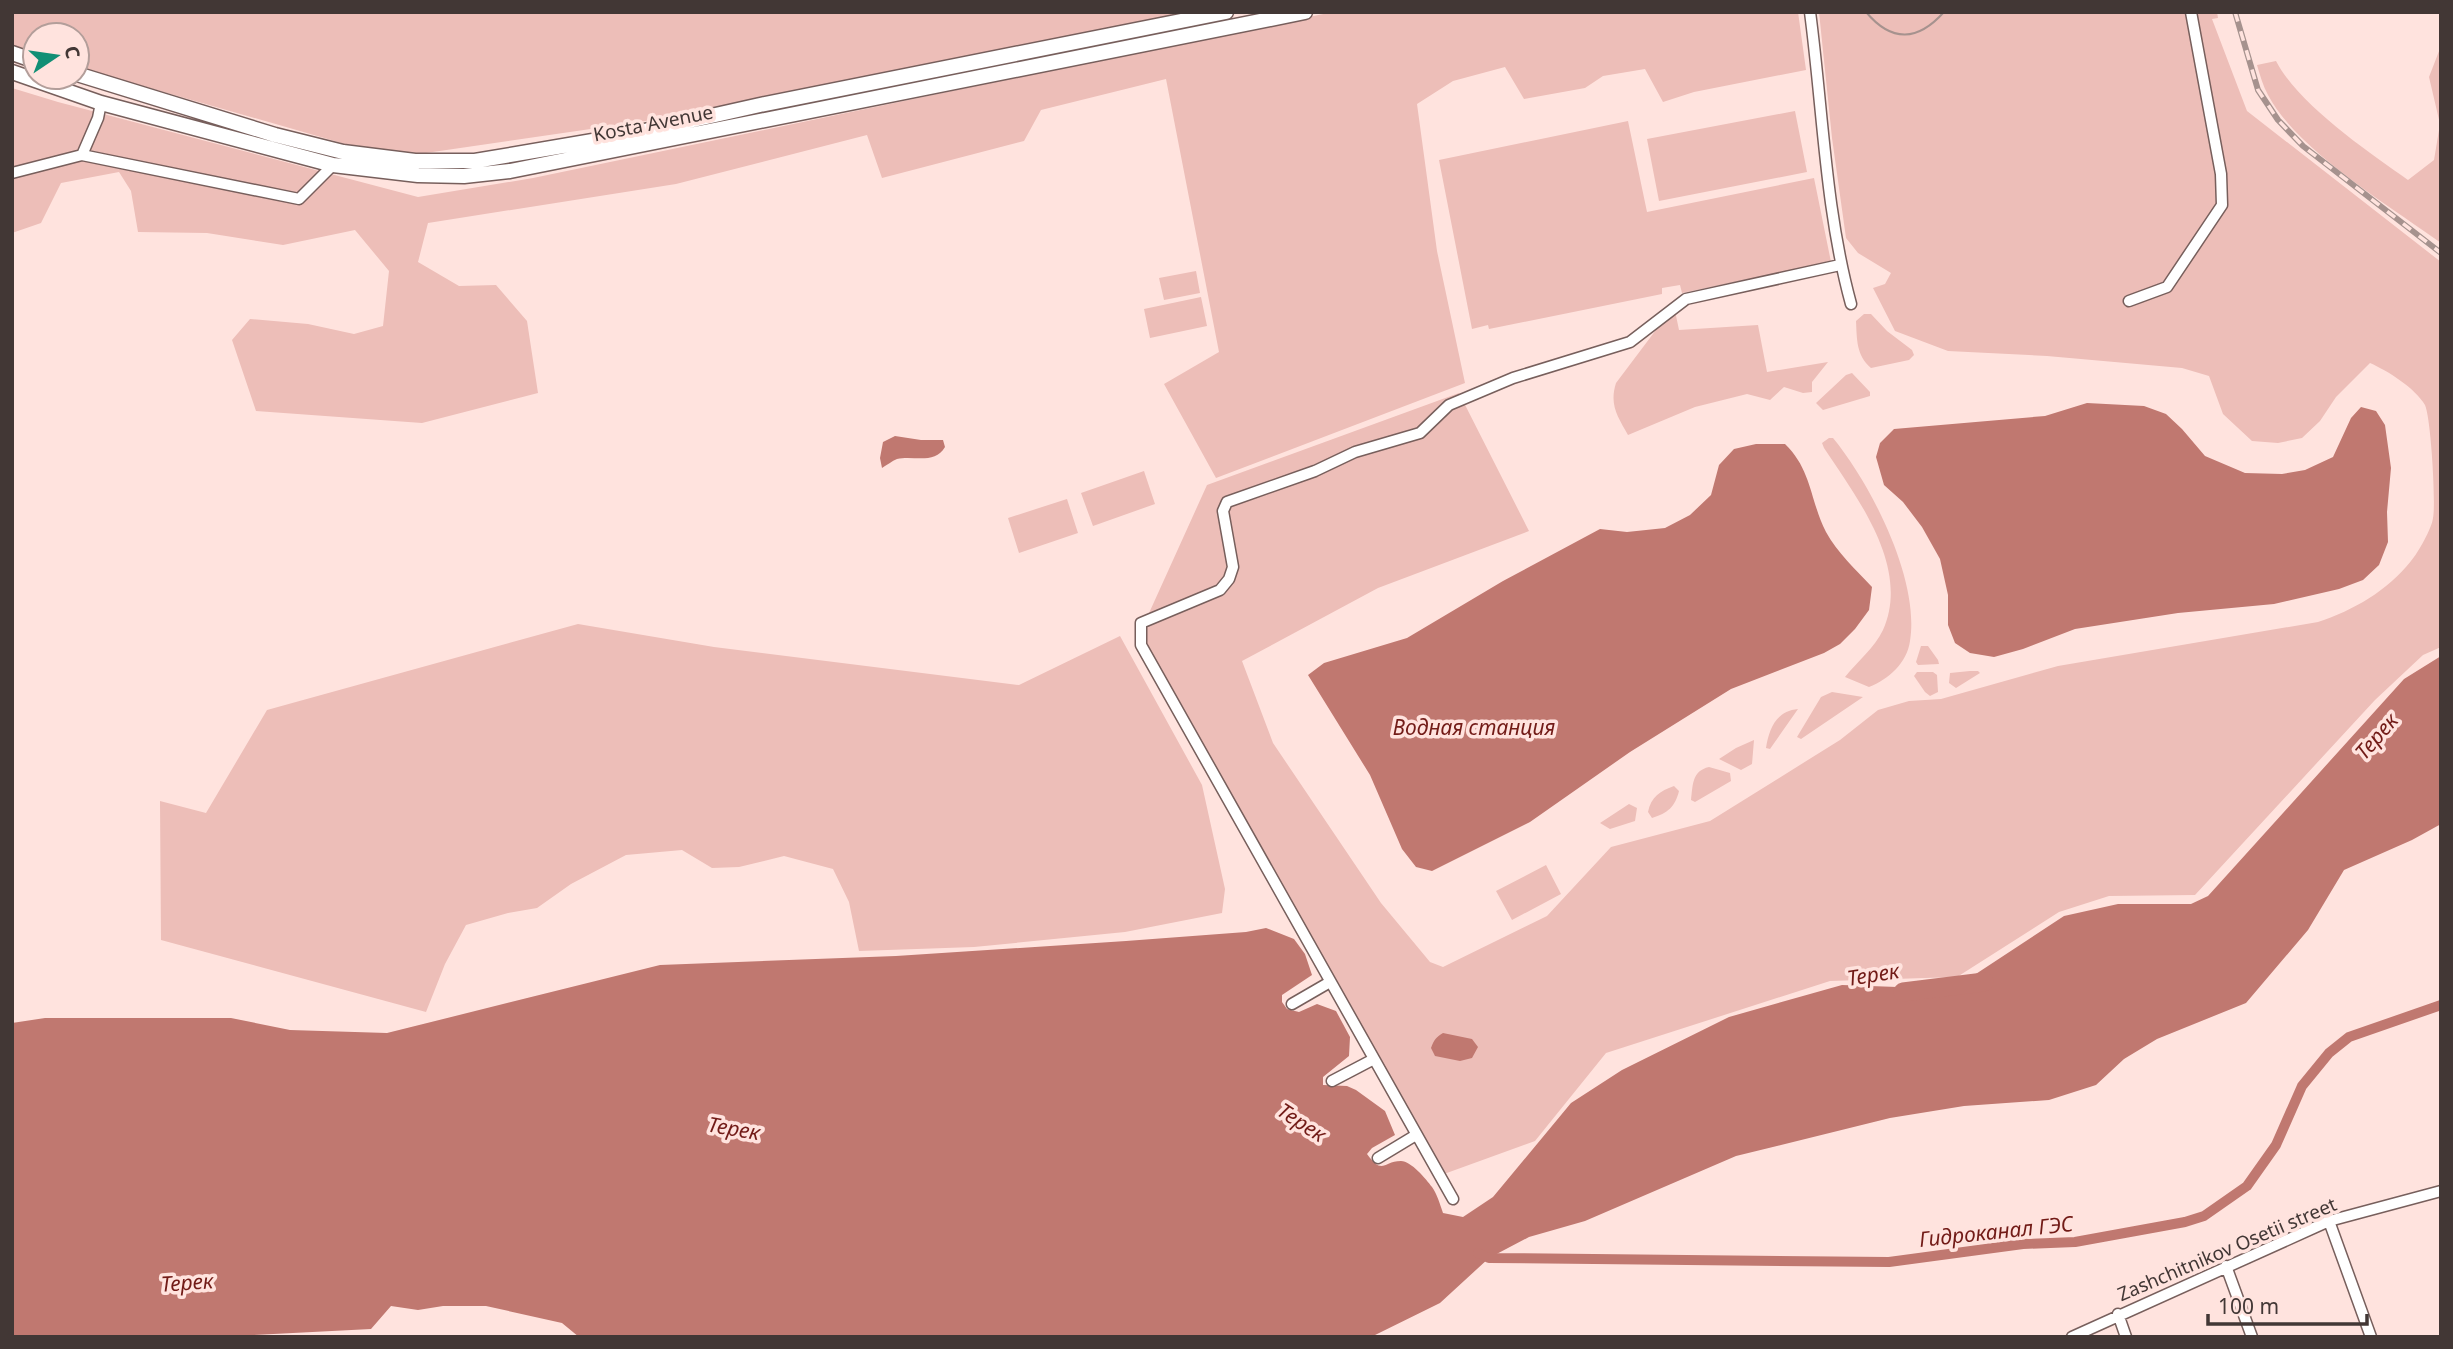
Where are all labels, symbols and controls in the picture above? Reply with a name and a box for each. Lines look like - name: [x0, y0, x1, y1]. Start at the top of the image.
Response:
- north arrow: [21, 21, 91, 91]
- text: С: [59, 43, 87, 61]
- street label: Kosta Avenue: [591, 99, 715, 147]
- water label: Терек: [2348, 706, 2405, 765]
- water label: Водная станция: [1393, 713, 1556, 741]
- water label: Терек: [1845, 956, 1903, 992]
- water label: Терек: [1272, 1096, 1333, 1149]
- water label: Терек: [706, 1110, 764, 1147]
- street label: Zashchitnikov Osetii street: [2114, 1191, 2341, 1307]
- water label: Гидроканал ГЭС: [1918, 1209, 2076, 1253]
- water label: Терек: [160, 1266, 216, 1298]
- scale bar: [2208, 1282, 2367, 1326]
- text: 100 m: [2218, 1292, 2279, 1320]

